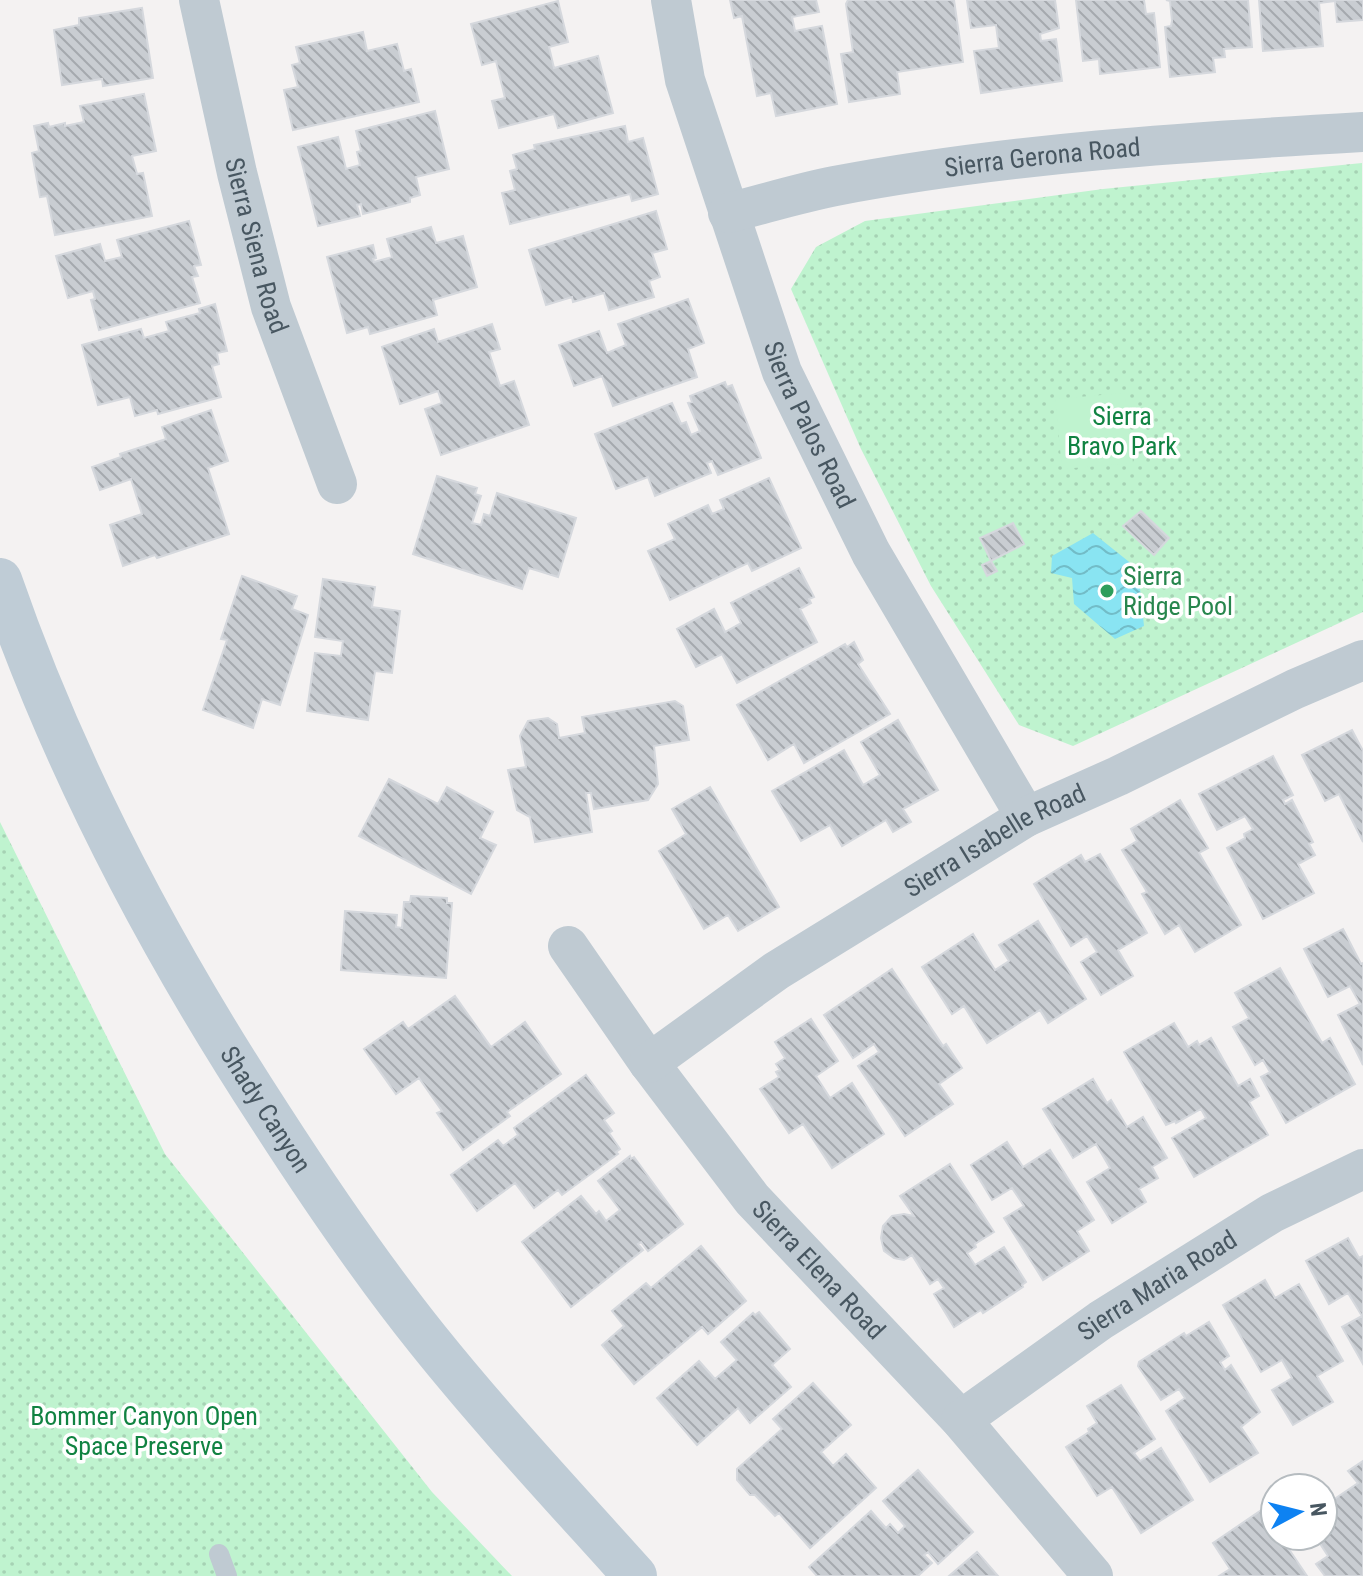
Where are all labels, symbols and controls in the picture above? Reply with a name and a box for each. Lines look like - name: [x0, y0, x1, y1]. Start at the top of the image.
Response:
- street label: Sierra Gerona Road: [943, 132, 1142, 183]
- street label: Sierra Siena Road: [219, 155, 294, 337]
- street label: Sierra Palos Road: [758, 337, 862, 513]
- park label: Sierra Bravo Park: [1067, 401, 1177, 461]
- place label: Sierra Ridge Pool: [1123, 561, 1233, 621]
- marker: Sierra Ridge Pool: [1098, 582, 1116, 600]
- street label: Sierra Isabelle Road: [899, 778, 1090, 903]
- street label: Shady Canyon: [214, 1041, 318, 1178]
- street label: Sierra Elena Road: [746, 1194, 891, 1345]
- street label: Sierra Maria Road: [1072, 1224, 1242, 1347]
- park label: Bommer Canyon Open Space Preserve: [30, 1401, 258, 1461]
- north arrow: [1259, 1472, 1339, 1552]
- text: N: [1305, 1501, 1332, 1518]

